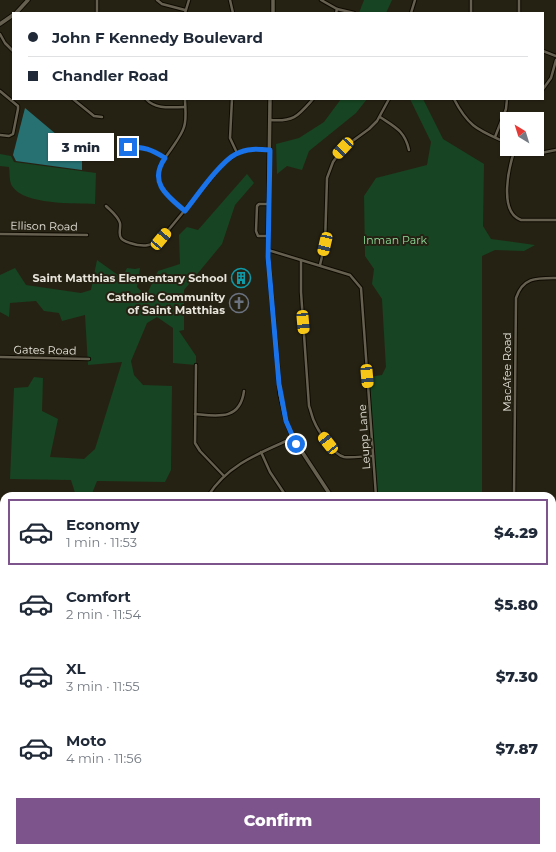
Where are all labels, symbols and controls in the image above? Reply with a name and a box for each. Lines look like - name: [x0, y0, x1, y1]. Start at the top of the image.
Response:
- text: John F Kennedy Boulevard: [52, 28, 263, 47]
- text: Chandler Road: [52, 66, 168, 85]
- north arrow: [500, 112, 544, 156]
- map controls: [500, 112, 544, 156]
- callout: 3 min: [48, 133, 114, 161]
- car: [330, 135, 356, 161]
- route end: [119, 138, 137, 156]
- text: 3 min: [62, 139, 100, 155]
- street label: Ellison Road: [10, 218, 78, 234]
- car: [149, 226, 173, 252]
- car: [316, 231, 334, 257]
- park label: Inman Park: [363, 233, 428, 247]
- building icon: Saint Matthias Elementary School: [230, 267, 252, 289]
- place label: Saint Matthias Elementary School: [33, 271, 227, 285]
- place label: Catholic Community of Saint Matthias: [107, 290, 225, 317]
- church icon: Catholic Community of Saint Matthias: [228, 292, 250, 314]
- car: [296, 310, 310, 334]
- street label: MacAfee Road: [500, 332, 514, 412]
- street label: Gates Road: [13, 342, 77, 358]
- car: [360, 364, 374, 388]
- street label: Leupp Lane: [355, 404, 373, 470]
- car: [316, 430, 340, 456]
- route start: [287, 435, 305, 453]
- icon: car: [18, 514, 54, 550]
- text: Economy: [66, 515, 139, 534]
- text: $4.29: [494, 523, 538, 542]
- text: 1 min · 11:53: [66, 534, 137, 550]
- icon: car: [18, 586, 54, 622]
- text: Comfort: [66, 587, 131, 606]
- text: $5.80: [494, 595, 538, 614]
- text: 2 min · 11:54: [66, 606, 141, 622]
- icon: car: [18, 658, 54, 694]
- text: XL: [66, 659, 85, 678]
- text: $7.30: [496, 667, 538, 686]
- text: 3 min · 11:55: [66, 678, 140, 694]
- icon: car: [18, 730, 54, 766]
- text: Moto: [66, 731, 106, 750]
- text: $7.87: [496, 739, 538, 758]
- text: 4 min · 11:56: [66, 750, 142, 766]
- button: Confirm: [16, 798, 540, 844]

